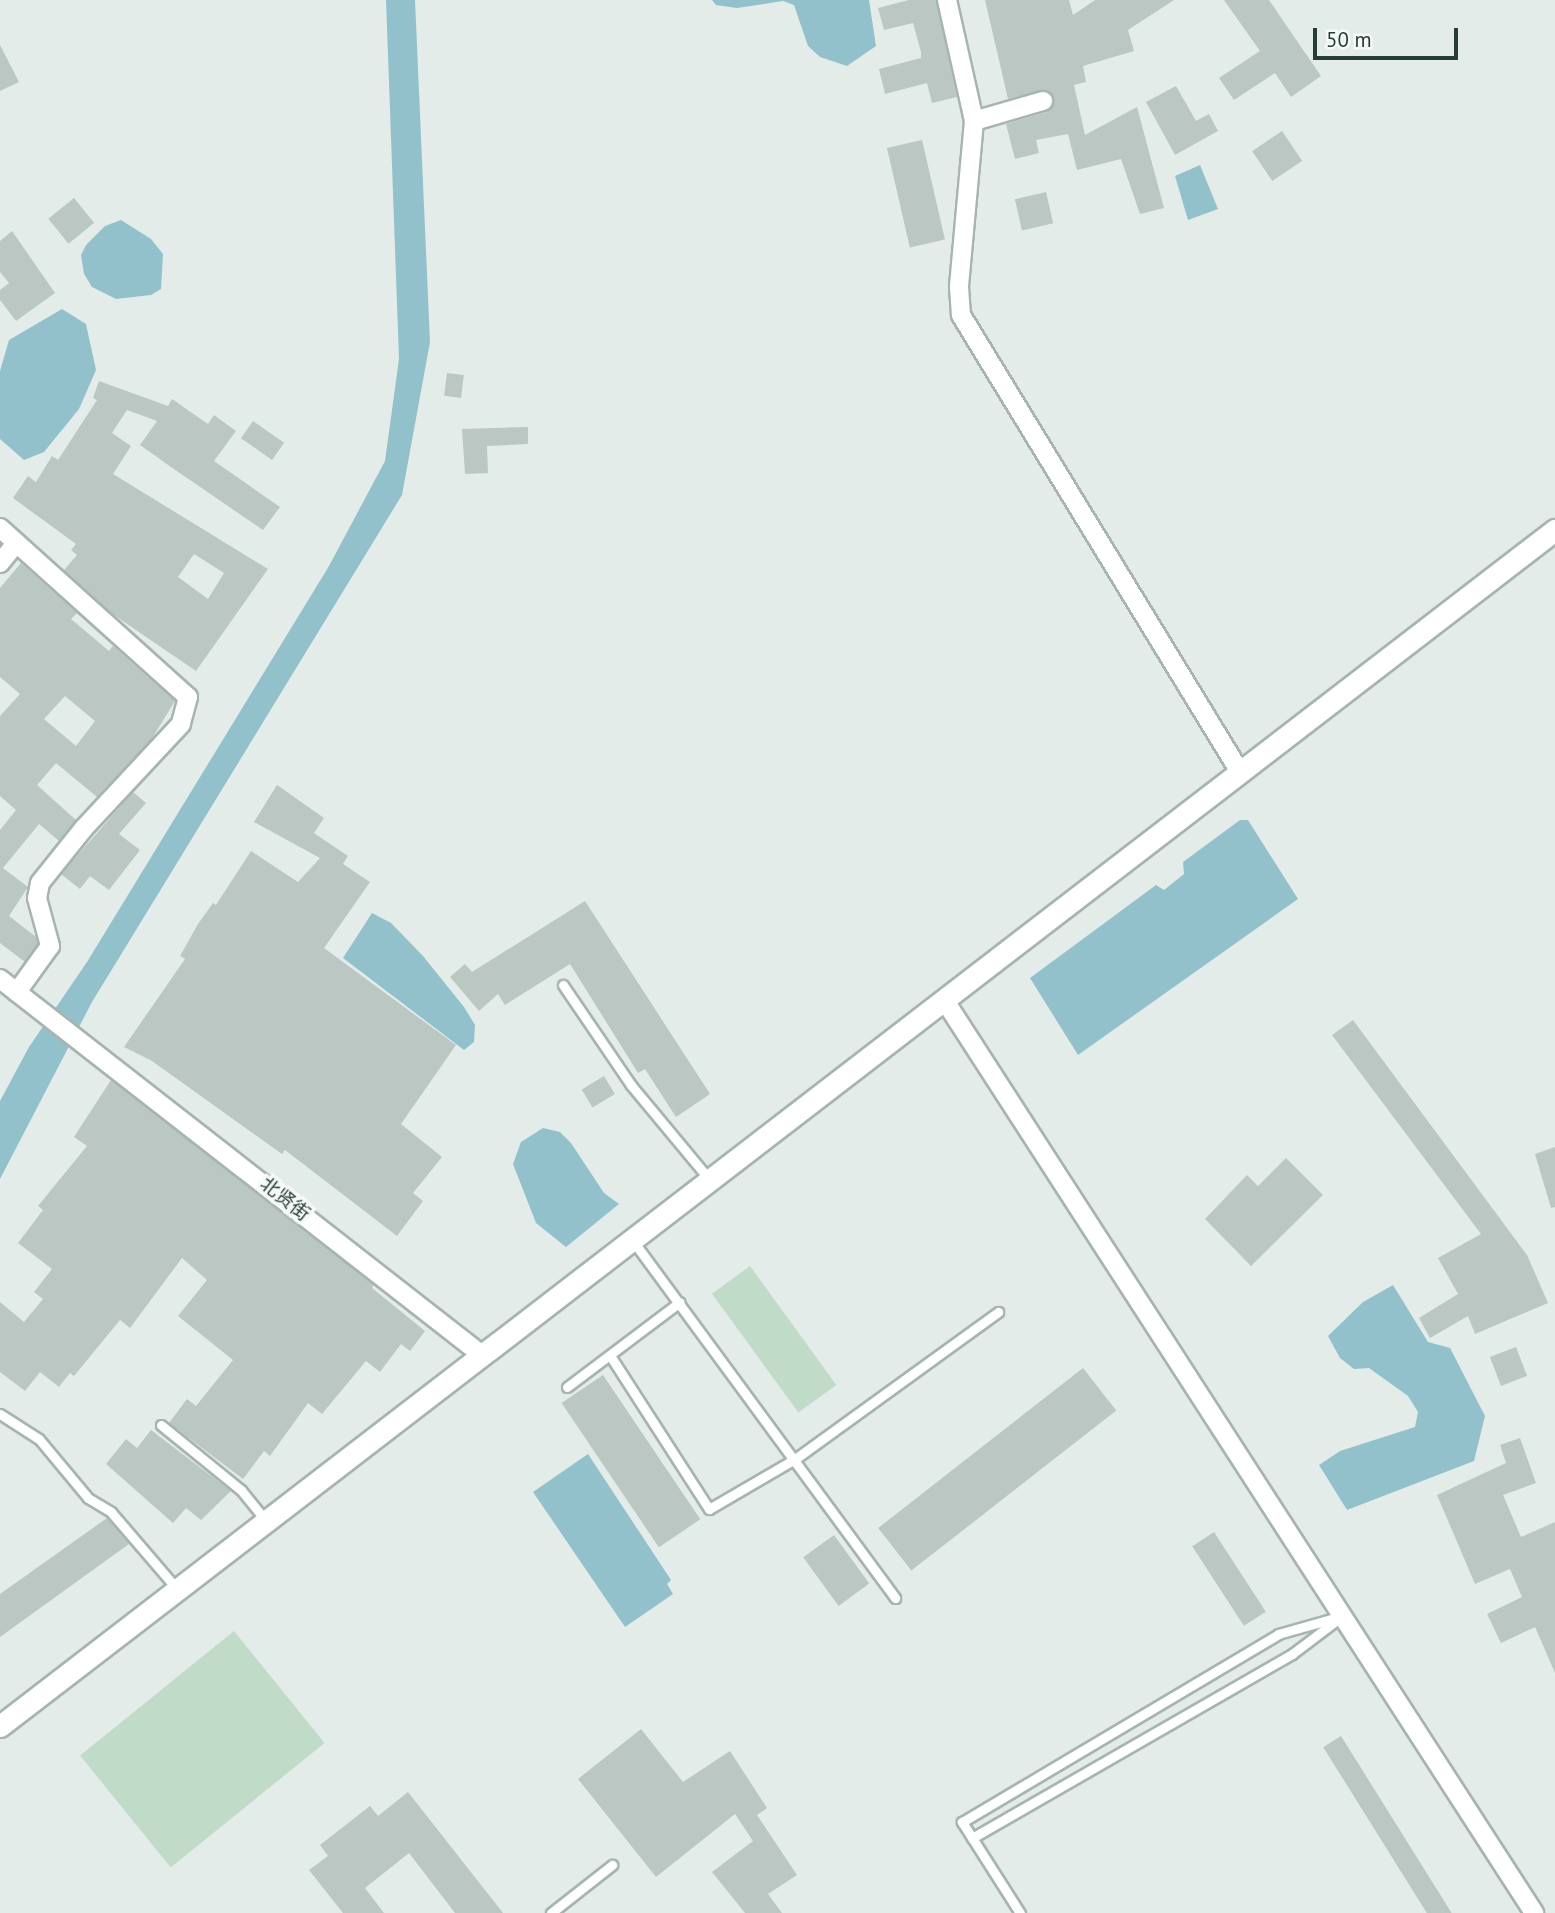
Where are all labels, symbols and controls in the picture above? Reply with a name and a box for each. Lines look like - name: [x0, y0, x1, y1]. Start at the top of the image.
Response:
- scale bar: [1317, 14, 1462, 58]
- text: 50 m: [1326, 26, 1372, 53]
- street label: 北贤街: [256, 1172, 314, 1226]

